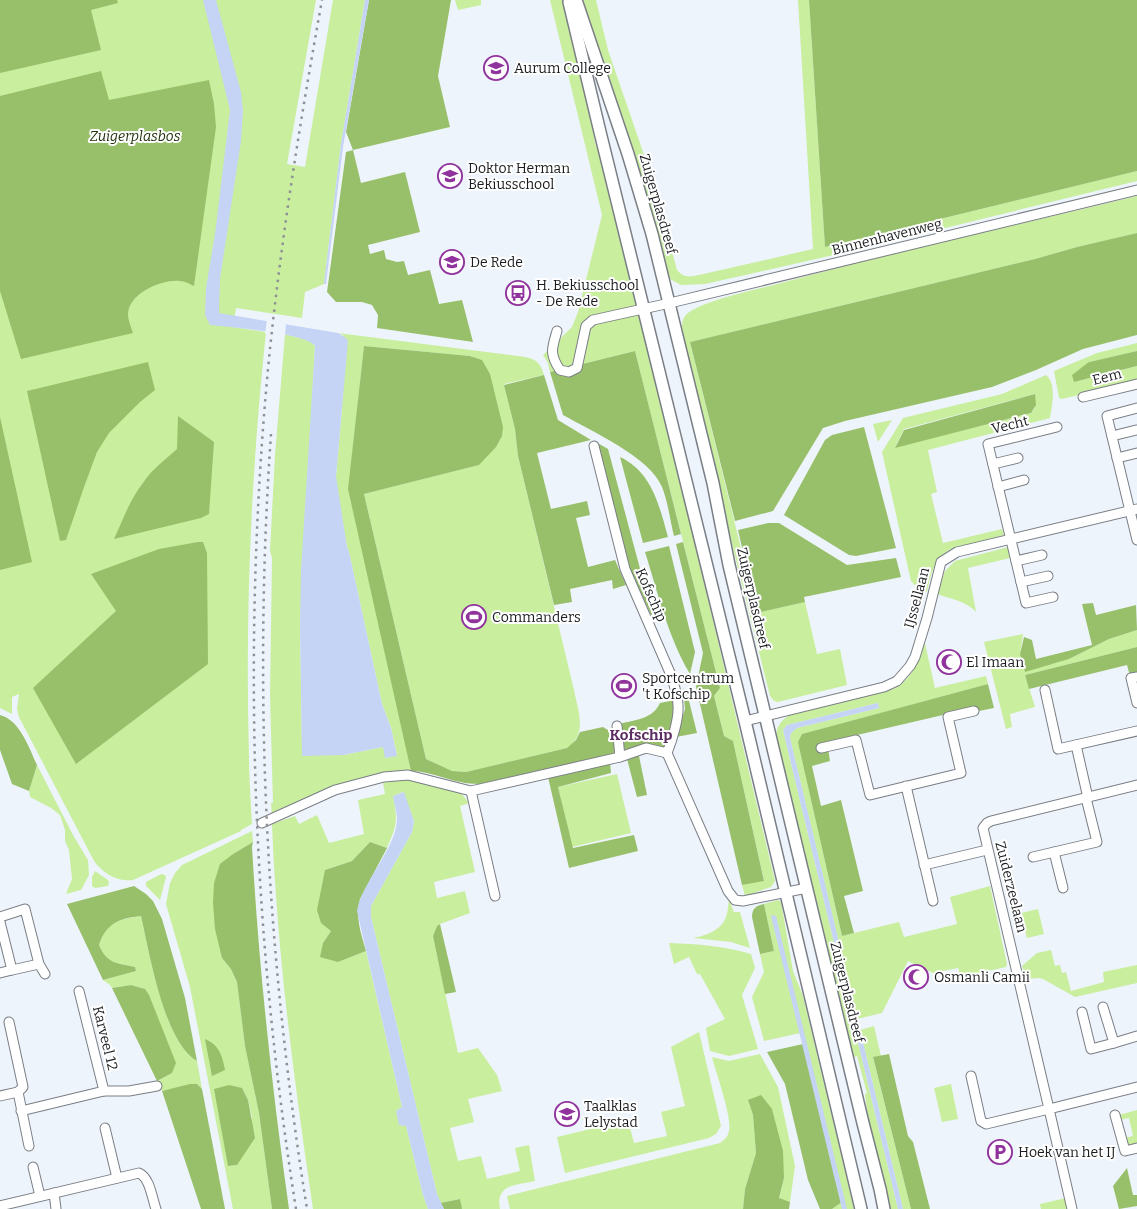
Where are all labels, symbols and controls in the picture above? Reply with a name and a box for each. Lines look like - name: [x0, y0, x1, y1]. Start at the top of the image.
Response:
- school or university icon: Aurum College: [483, 55, 509, 81]
- place label: Aurum College: [514, 60, 611, 77]
- park label: Zuigerplasbos: [90, 128, 181, 145]
- street label: Zuigerplasdreef: [636, 152, 681, 257]
- place label: Doktor Herman Bekiusschool: [468, 160, 570, 193]
- school or university icon: Doktor Herman Bekiusschool: [437, 163, 463, 189]
- street label: Binnenhavenweg: [830, 215, 944, 259]
- school or university icon: De Rede: [439, 249, 465, 275]
- place label: De Rede: [470, 254, 523, 271]
- place label: H. Bekiusschool - De Rede: [536, 277, 639, 310]
- bus stop icon: H. Bekiusschool - De Rede: [505, 280, 531, 306]
- street label: Eem: [1091, 365, 1124, 389]
- street label: Vecht: [990, 412, 1030, 438]
- street label: Zuigerplasdreef: [733, 546, 773, 651]
- street label: Kofschip: [632, 565, 670, 625]
- street label: IJssellaan: [901, 566, 933, 630]
- sports icon: Commanders: [461, 604, 487, 630]
- place label: Commanders: [492, 609, 581, 626]
- mosque icon: El Imaan: [936, 649, 962, 675]
- place label: El Imaan: [966, 654, 1024, 671]
- place label: Sportcentrum 't Kofschip: [642, 670, 735, 703]
- sports icon: Sportcentrum 't Kofschip: [611, 673, 637, 699]
- district label: Kofschip: [610, 726, 672, 744]
- street label: Zuiderzeelaan: [991, 840, 1031, 934]
- street label: Zuigerplasdreef: [826, 940, 868, 1045]
- mosque icon: Osmanli Camii: [903, 964, 929, 990]
- place label: Osmanli Camii: [934, 969, 1030, 986]
- street label: Karveel 12: [89, 1004, 121, 1072]
- place label: Taalklas Lelystad: [584, 1098, 638, 1131]
- school or university icon: Taalklas Lelystad: [554, 1101, 580, 1127]
- parking icon: Hoek van het IJ: [987, 1139, 1013, 1165]
- place label: Hoek van het IJ: [1018, 1144, 1116, 1161]

